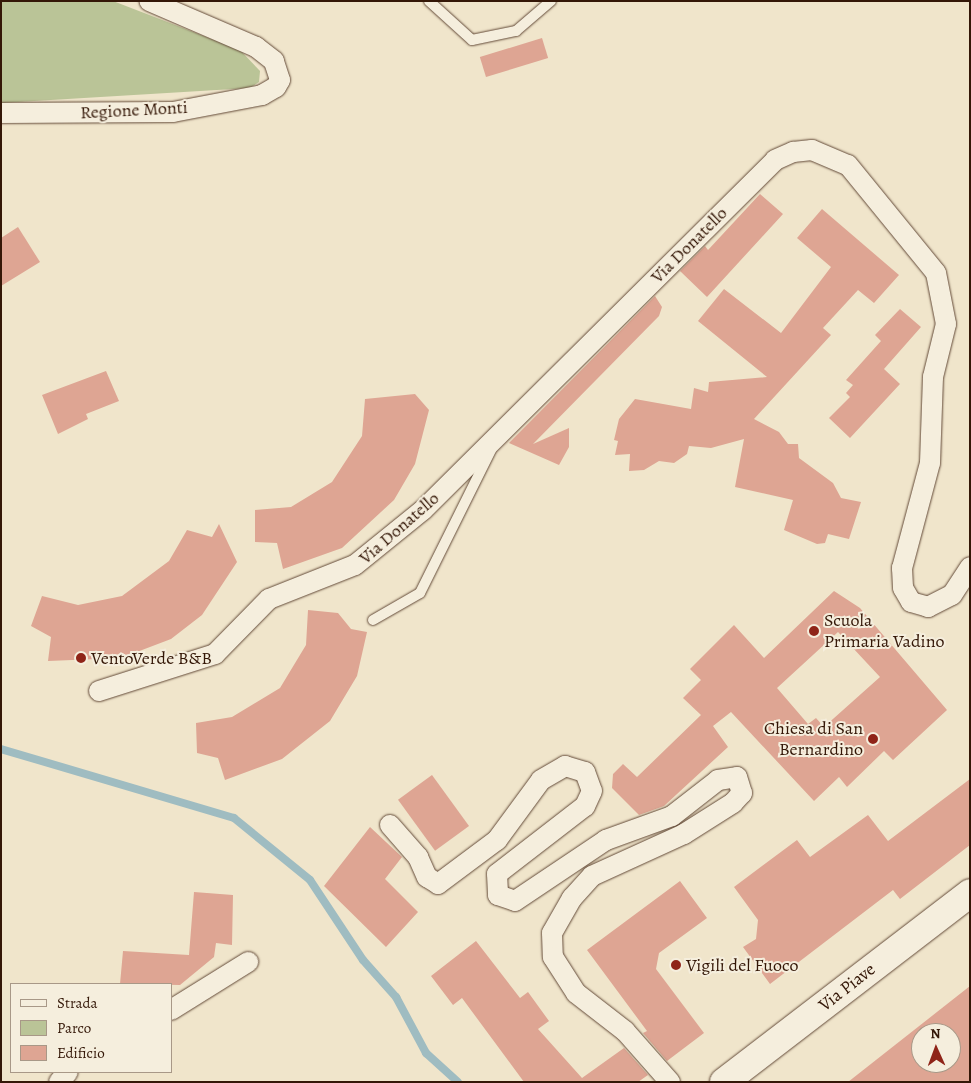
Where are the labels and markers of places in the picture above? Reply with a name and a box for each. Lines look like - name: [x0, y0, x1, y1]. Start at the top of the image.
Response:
- place label: Scuola Primaria Vadino: [824, 610, 944, 652]
- marker: Scuola Primaria Vadino: [808, 625, 820, 637]
- place label: VentoVerde B&B: [91, 647, 212, 669]
- marker: VentoVerde B&B: [75, 652, 87, 664]
- place label: Chiesa di San Bernardino: [764, 718, 863, 761]
- marker: Chiesa di San Bernardino: [867, 733, 879, 745]
- place label: Vigili del Fuoco: [686, 954, 798, 976]
- marker: Vigili del Fuoco: [670, 959, 682, 971]

